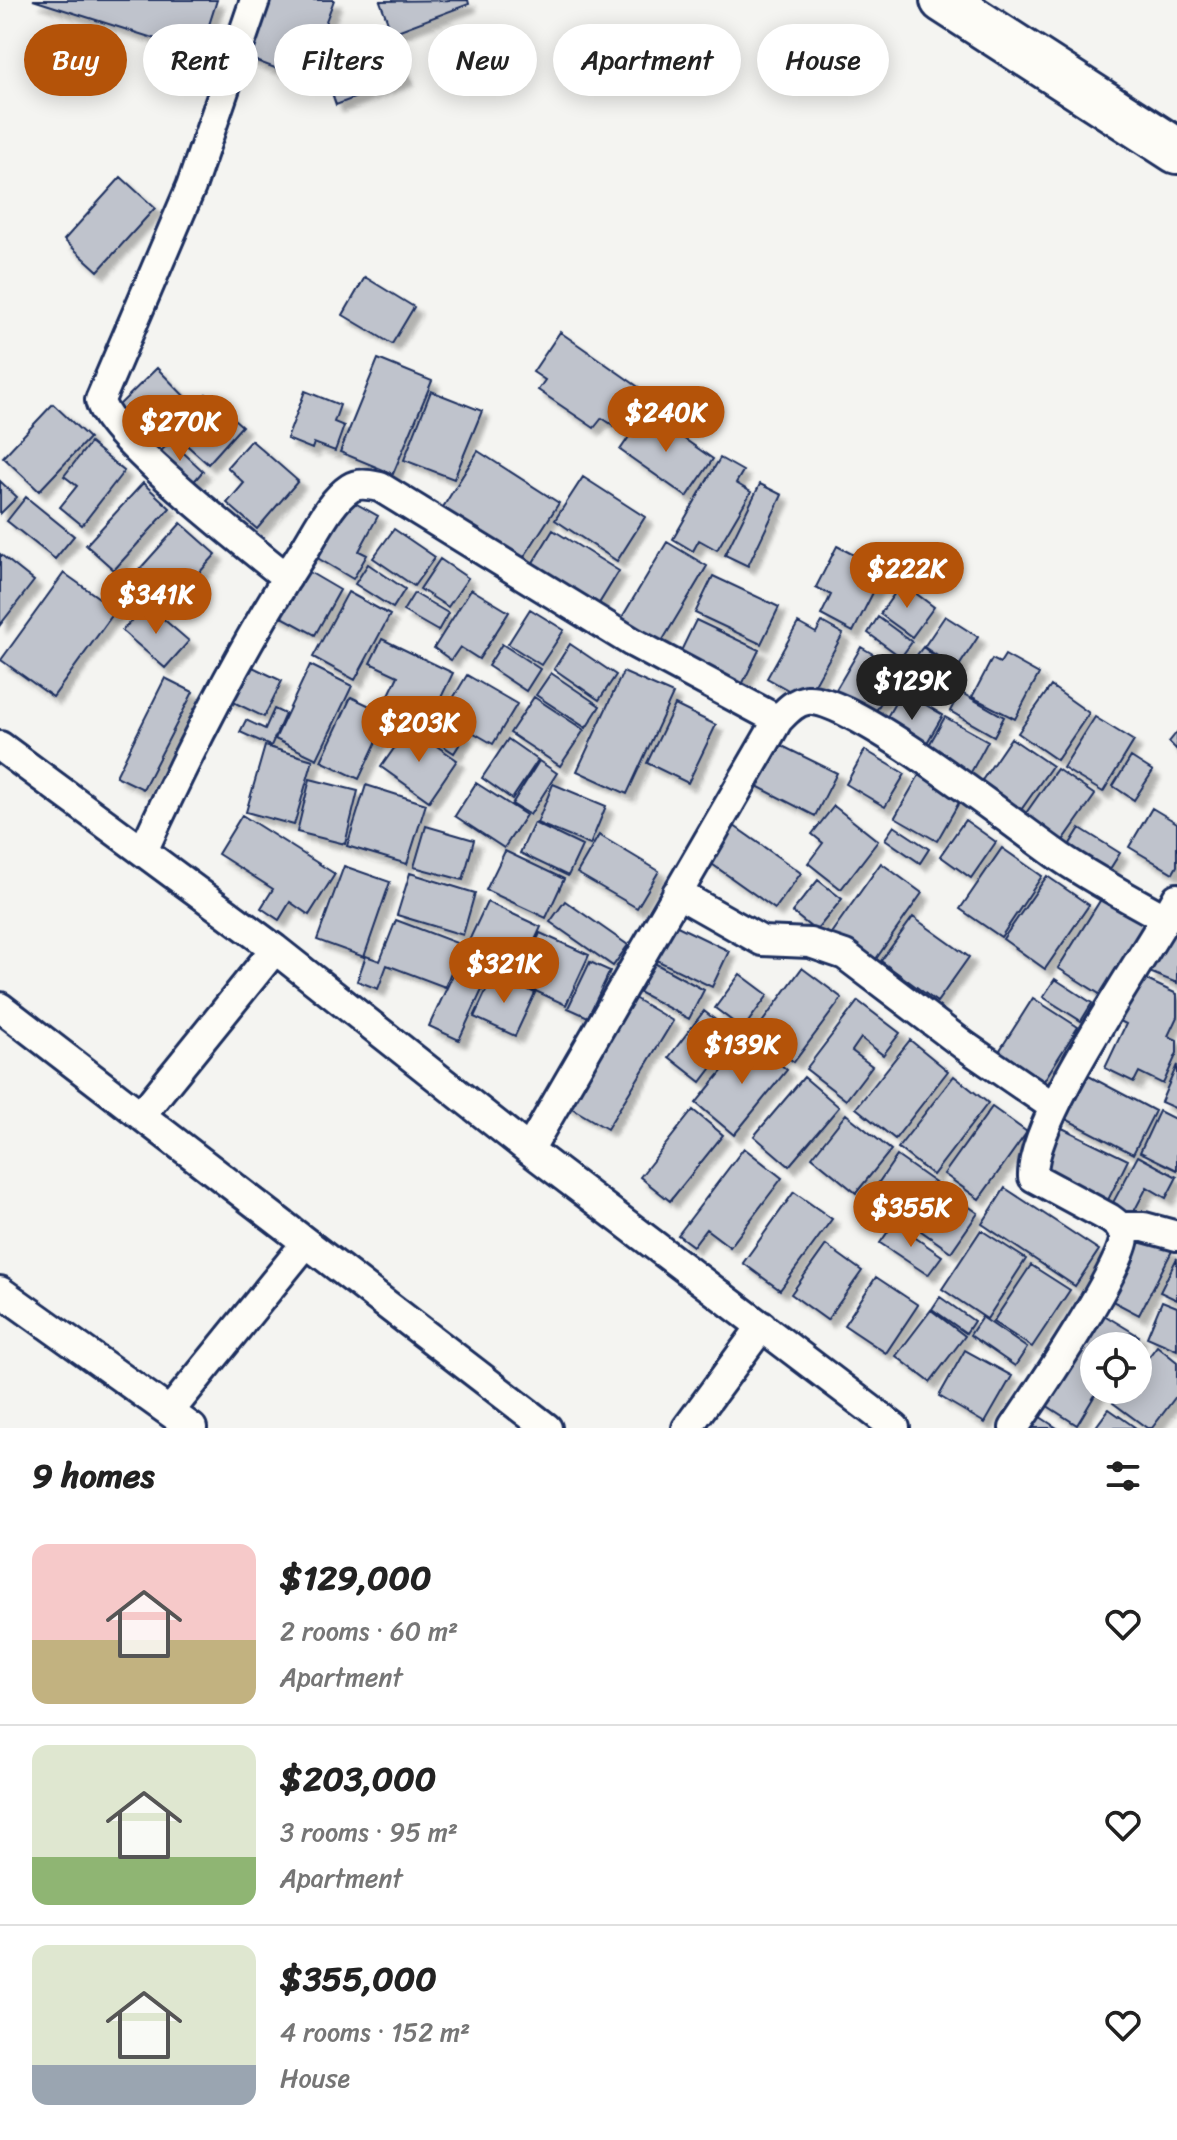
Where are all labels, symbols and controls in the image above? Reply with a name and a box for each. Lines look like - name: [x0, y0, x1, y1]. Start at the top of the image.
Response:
- chip: Buy: [24, 24, 127, 96]
- chip: Rent: [143, 24, 258, 96]
- chip: Filters: [274, 24, 412, 96]
- chip: New: [428, 24, 537, 96]
- chip: Apartment: [553, 24, 741, 96]
- chip: House: [757, 24, 889, 96]
- pin: $240K: [610, 386, 722, 454]
- text: $240K: [626, 389, 707, 435]
- pin: $270K: [124, 395, 236, 463]
- text: $270K: [140, 398, 220, 444]
- pin: $222K: [851, 542, 963, 610]
- text: $222K: [868, 545, 946, 591]
- pin: $341K: [100, 568, 212, 636]
- text: $341K: [119, 571, 193, 617]
- pin: $129K: [856, 654, 968, 722]
- text: $129K: [874, 657, 950, 703]
- pin: $203K: [363, 696, 475, 764]
- text: $203K: [379, 699, 459, 745]
- pin: $321K: [448, 937, 560, 1005]
- text: $321K: [467, 940, 541, 986]
- pin: $139K: [686, 1018, 798, 1086]
- text: $139K: [705, 1021, 779, 1067]
- pin: $355K: [855, 1181, 967, 1249]
- text: $355K: [871, 1184, 951, 1230]
- map controls: [1080, 1332, 1152, 1404]
- button: locate: [1080, 1332, 1152, 1404]
- text: 9 homes: [32, 1446, 154, 1506]
- icon: filters: [1101, 1454, 1145, 1498]
- text: $129,000: [280, 1548, 432, 1608]
- icon: home: [96, 1576, 192, 1672]
- icon: heart: [1101, 1602, 1145, 1646]
- text: 2 rooms · 60 m²: [280, 1608, 458, 1654]
- text: Apartment: [280, 1654, 403, 1700]
- text: $203,000: [280, 1749, 436, 1809]
- icon: home: [96, 1777, 192, 1873]
- icon: heart: [1101, 1803, 1145, 1847]
- text: 3 rooms · 95 m²: [280, 1809, 458, 1855]
- text: Apartment: [280, 1855, 403, 1901]
- text: $355,000: [280, 1949, 437, 2009]
- icon: home: [96, 1977, 192, 2073]
- icon: heart: [1101, 2003, 1145, 2047]
- text: 4 rooms · 152 m²: [280, 2009, 470, 2055]
- text: House: [280, 2055, 350, 2101]

